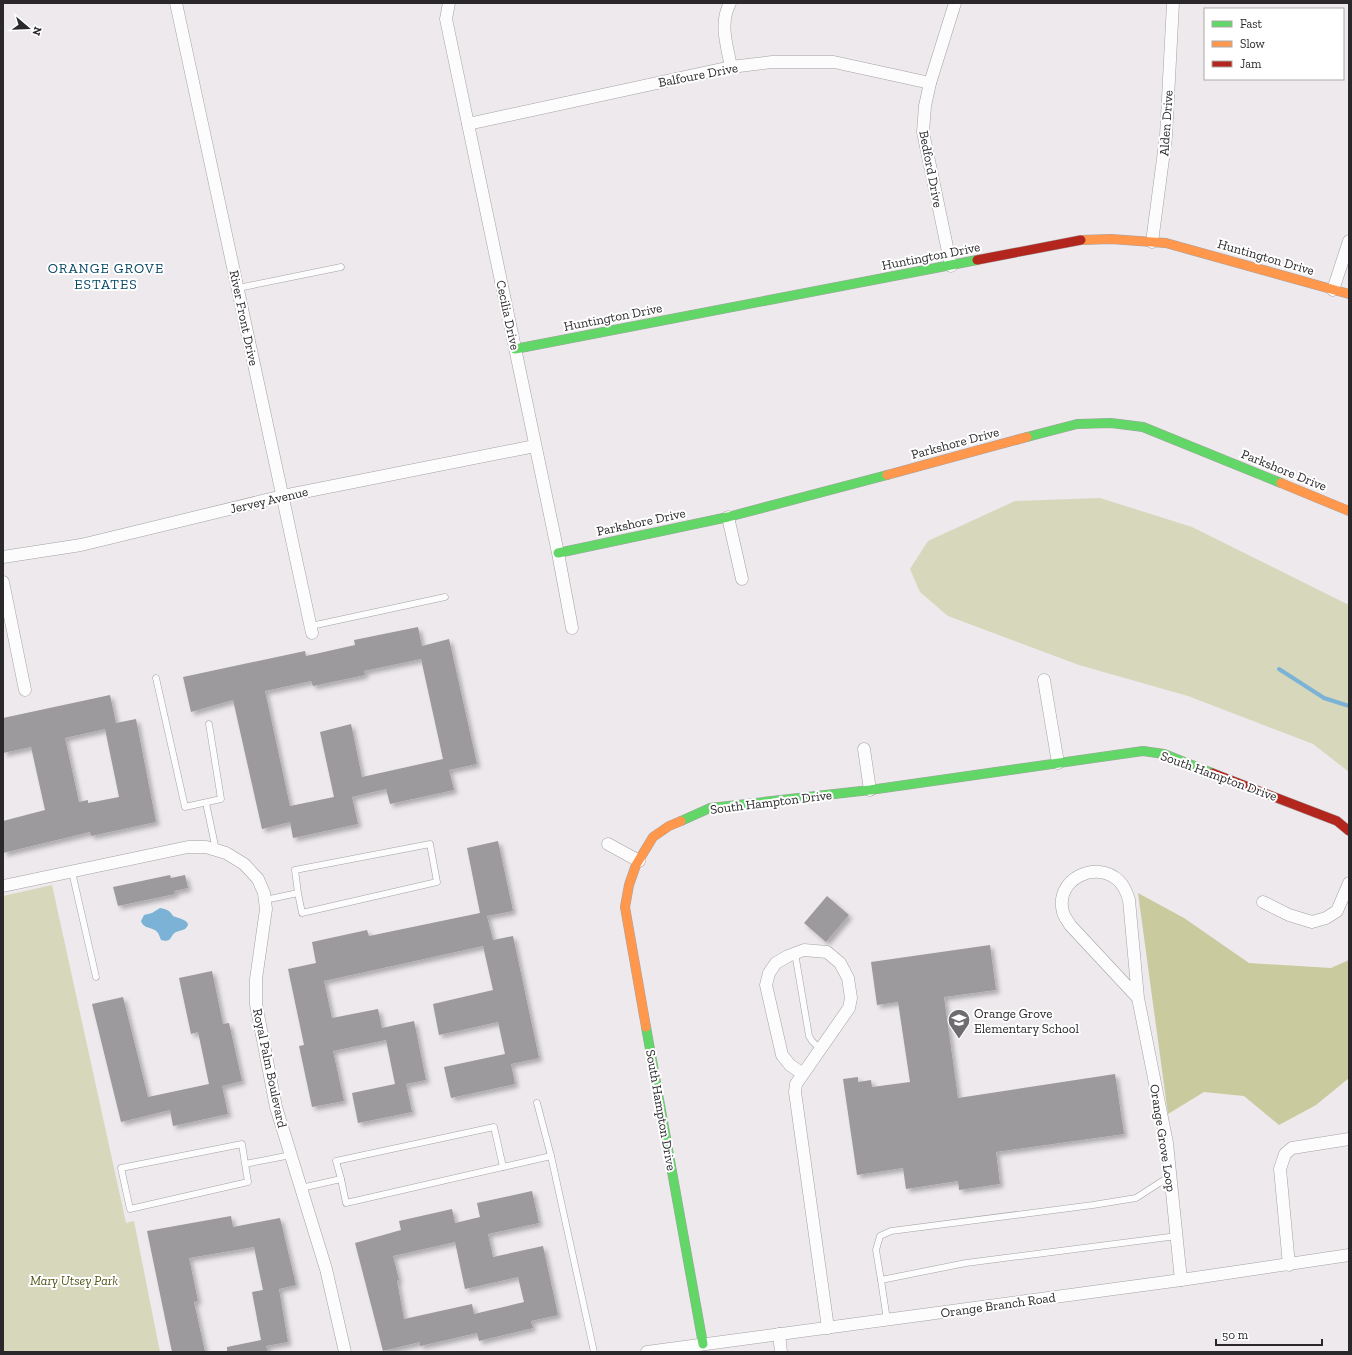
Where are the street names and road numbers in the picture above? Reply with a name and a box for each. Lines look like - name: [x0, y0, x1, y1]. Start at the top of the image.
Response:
- street label: Balfoure Drive: [657, 60, 739, 90]
- street label: Alden Drive: [1156, 89, 1176, 157]
- street label: Bedford Drive: [916, 129, 946, 209]
- street label: Huntington Drive: [1216, 236, 1316, 278]
- street label: Huntington Drive: [881, 239, 981, 273]
- street label: River Front Drive: [227, 269, 261, 367]
- street label: Cecilia Drive: [493, 279, 523, 351]
- street label: Huntington Drive: [563, 300, 663, 334]
- street label: Parkshore Drive: [909, 424, 1001, 462]
- street label: Parkshore Drive: [1239, 446, 1329, 494]
- street label: Jervey Avenue: [229, 484, 309, 516]
- street label: Parkshore Drive: [595, 505, 687, 539]
- street label: South Hampton Drive: [1159, 748, 1279, 804]
- street label: South Hampton Drive: [709, 787, 833, 817]
- street label: Royal Palm Boulevard: [250, 1007, 290, 1129]
- street label: South Hampton Drive: [643, 1048, 679, 1172]
- street label: Orange Grove Loop: [1147, 1083, 1179, 1193]
- street label: Orange Branch Road: [940, 1290, 1056, 1320]

